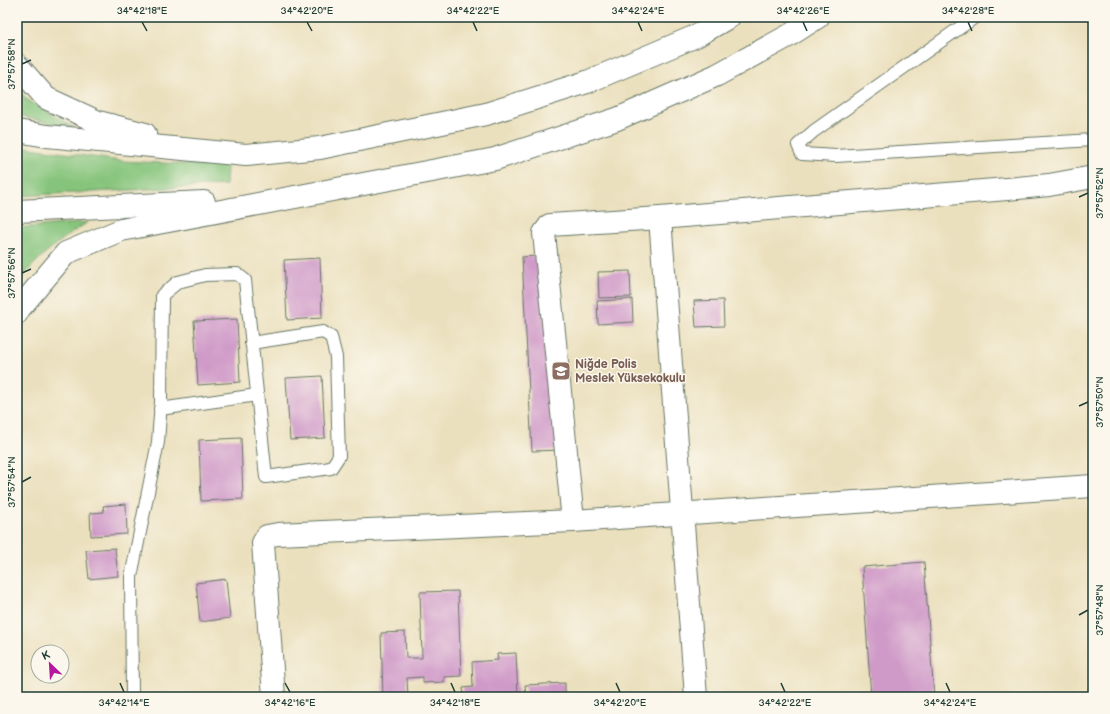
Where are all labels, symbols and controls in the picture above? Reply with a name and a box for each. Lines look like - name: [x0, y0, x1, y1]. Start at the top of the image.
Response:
- text: 34°42'18"E: [117, 5, 168, 17]
- text: 34°42'20"E: [281, 5, 334, 17]
- text: 34°42'22"E: [447, 5, 500, 17]
- text: 34°42'24"E: [612, 5, 665, 17]
- text: 34°42'26"E: [776, 5, 830, 17]
- text: 34°42'28"E: [942, 5, 995, 17]
- text: 37°57'58"N: [6, 38, 18, 90]
- text: 37°57'52"N: [1094, 167, 1106, 219]
- text: 37°57'56"N: [6, 247, 18, 299]
- place label: Niğde Polis Meslek Yüksekokulu: [575, 357, 686, 386]
- school or university icon: Niğde Polis Meslek Yüksekokulu: [550, 360, 572, 382]
- text: 37°57'50"N: [1094, 376, 1106, 428]
- text: 37°57'54"N: [6, 456, 18, 508]
- text: 37°57'48"N: [1094, 584, 1106, 636]
- north arrow: [30, 644, 70, 684]
- text: K: [40, 648, 53, 663]
- text: 34°42'14"E: [99, 697, 150, 709]
- text: 34°42'16"E: [265, 697, 316, 709]
- text: 34°42'18"E: [430, 697, 481, 709]
- text: 34°42'20"E: [594, 697, 647, 709]
- text: 34°42'22"E: [759, 697, 812, 709]
- text: 34°42'24"E: [924, 697, 977, 709]

